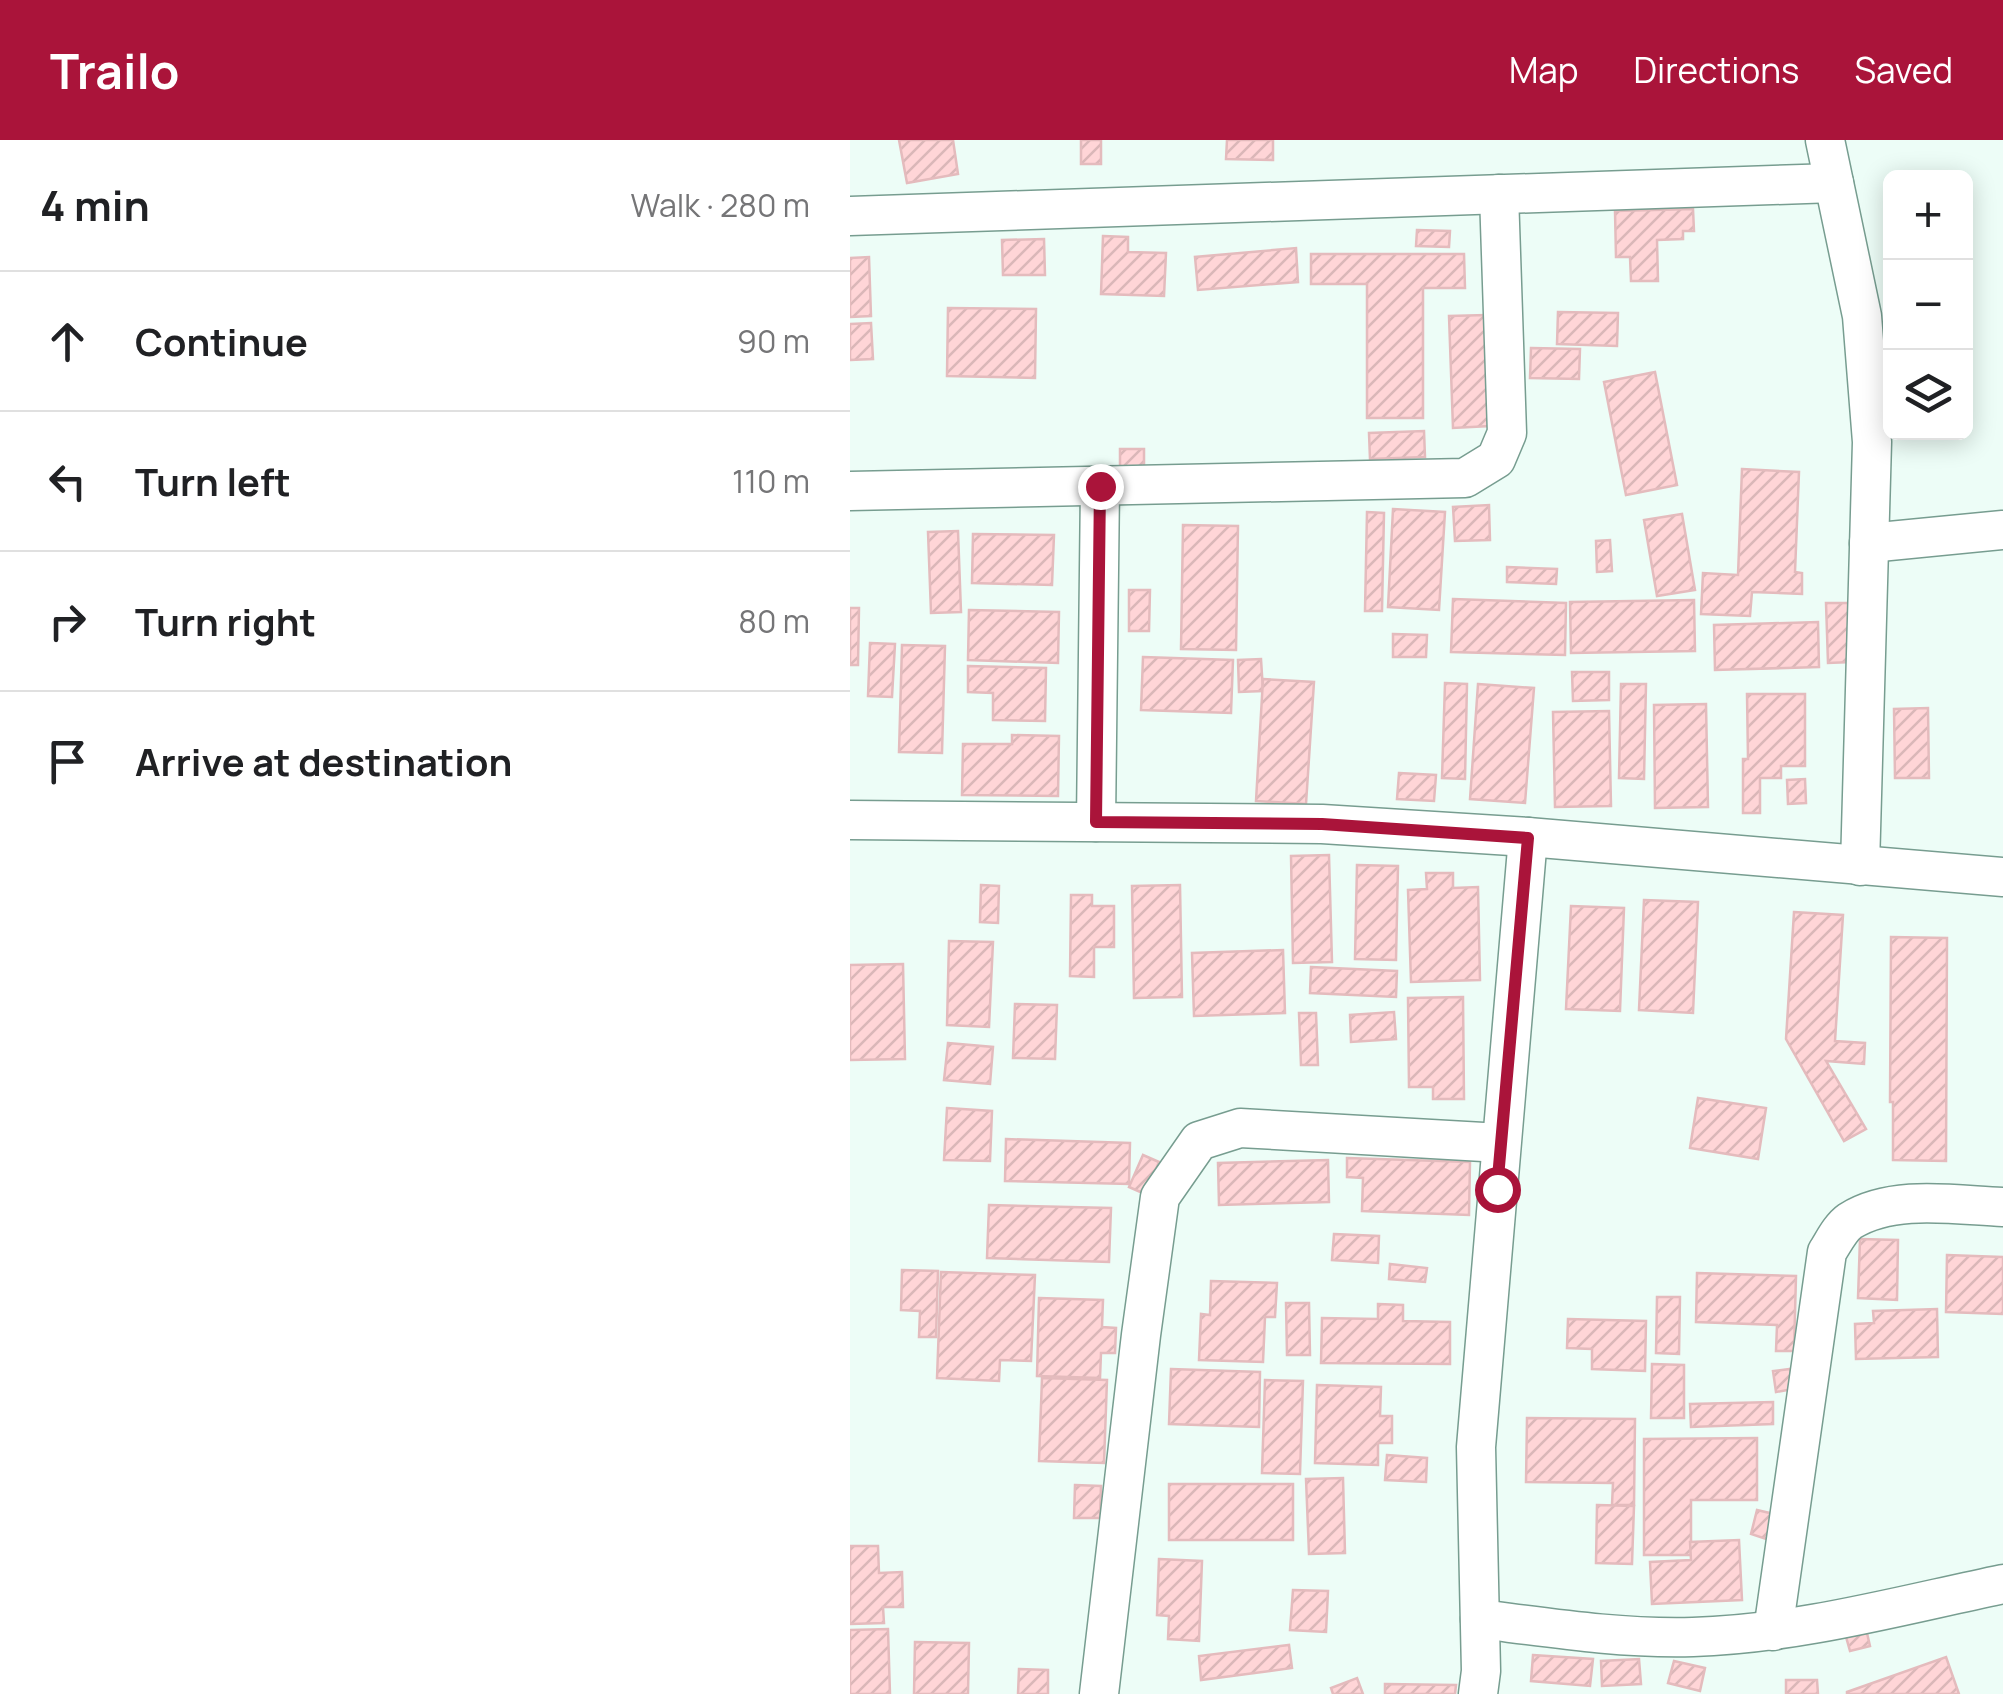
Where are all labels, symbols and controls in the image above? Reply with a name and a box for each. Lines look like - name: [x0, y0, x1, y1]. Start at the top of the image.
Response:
- text: Trailo: [50, 38, 180, 103]
- text: Map: [1509, 46, 1579, 94]
- text: Directions: [1634, 46, 1799, 94]
- text: Saved: [1854, 46, 1953, 94]
- map controls: [1883, 170, 1973, 440]
- button: +: [1883, 170, 1973, 260]
- text: 4 min: [40, 176, 150, 234]
- text: Walk · 280 m: [630, 183, 810, 227]
- button: −: [1883, 260, 1973, 350]
- icon: ahead: [40, 314, 95, 369]
- text: Continue: [135, 315, 308, 367]
- text: 90 m: [737, 319, 810, 363]
- button: layers: [1883, 350, 1973, 440]
- icon: left: [40, 454, 95, 509]
- text: Turn left: [135, 455, 291, 507]
- text: 110 m: [732, 459, 810, 503]
- route end: [1078, 464, 1124, 510]
- icon: right: [40, 594, 95, 649]
- text: Turn right: [135, 595, 316, 647]
- text: 80 m: [738, 599, 810, 643]
- icon: arrive: [40, 734, 95, 789]
- text: Arrive at destination: [135, 735, 512, 787]
- route start: [1475, 1167, 1521, 1213]

